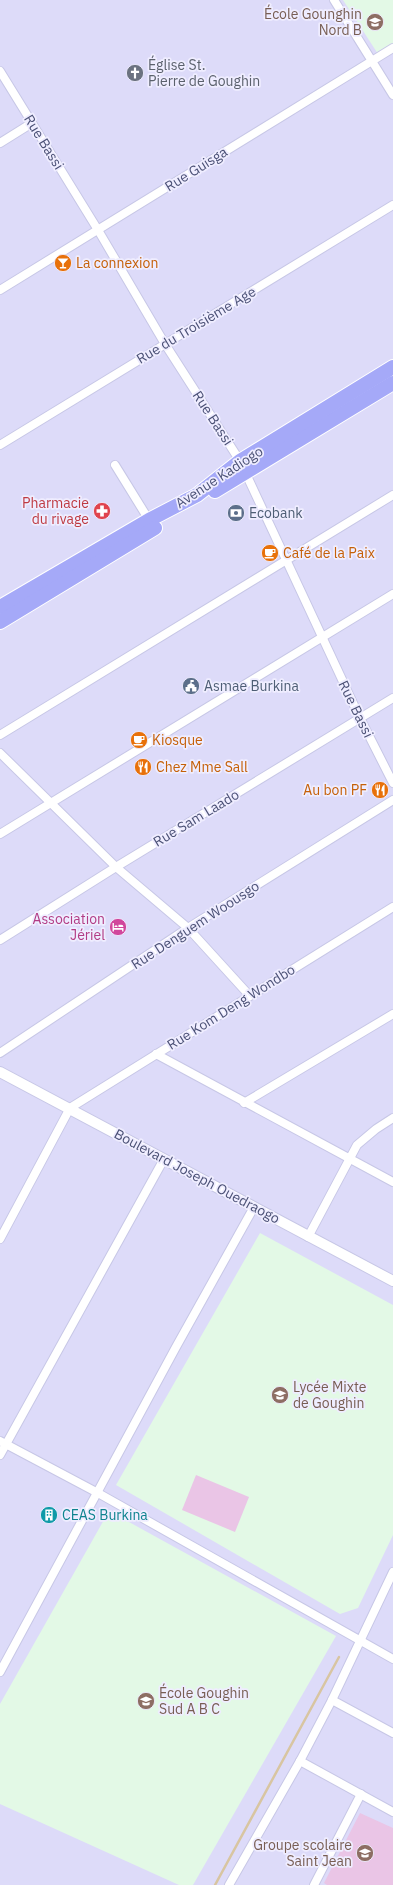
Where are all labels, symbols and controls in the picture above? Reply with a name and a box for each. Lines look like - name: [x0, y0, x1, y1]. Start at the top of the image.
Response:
- place label: École Gounghin Nord B: [264, 4, 362, 39]
- school or university icon: École Gounghin Nord B: [365, 12, 385, 32]
- place label: Église St. Pierre de Goughin: [148, 55, 260, 90]
- church icon: Église St. Pierre de Goughin: [125, 63, 145, 83]
- street label: Rue Bassi: [20, 111, 68, 173]
- street label: Rue Guisga: [161, 142, 231, 195]
- bar icon: La connexion: [53, 253, 73, 273]
- place label: La connexion: [76, 254, 158, 272]
- street label: Rue du Troisième Age: [133, 282, 259, 368]
- street label: Rue Bassi: [189, 387, 237, 449]
- street label: Avenue Kadiogo: [172, 442, 266, 512]
- place label: Pharmacie du rivage: [22, 494, 89, 528]
- pharmacy icon: Pharmacie du rivage: [92, 501, 112, 521]
- bank icon: Ecobank: [226, 503, 246, 523]
- place label: Ecobank: [249, 504, 303, 522]
- cafe icon: Café de la Paix: [260, 543, 280, 563]
- place label: Café de la Paix: [283, 544, 375, 562]
- public building icon: Asmae Burkina: [181, 676, 201, 696]
- place label: Asmae Burkina: [204, 677, 300, 695]
- street label: Rue Bassi: [334, 677, 378, 741]
- cafe icon: Kiosque: [129, 730, 149, 750]
- place label: Kiosque: [152, 731, 203, 749]
- restaurant icon: Chez Mme Sall: [133, 757, 153, 777]
- place label: Chez Mme Sall: [156, 758, 248, 776]
- restaurant icon: Au bon PF: [370, 780, 390, 800]
- place label: Au bon PF: [303, 781, 367, 799]
- street label: Rue Sam Laado: [150, 785, 242, 851]
- street label: Rue Denguem Woousgo: [128, 877, 263, 973]
- place label: Association Jériel: [32, 910, 105, 944]
- hotel icon: Association Jériel: [108, 917, 128, 937]
- street label: Rue Kom Deng Wondbo: [164, 960, 299, 1054]
- street label: Boulevard Joseph Ouedraogo: [111, 1125, 283, 1227]
- place label: Lycée Mixte de Goughin: [293, 1378, 367, 1412]
- school or university icon: Lycée Mixte de Goughin: [270, 1385, 290, 1405]
- building icon: CEAS Burkina: [39, 1505, 59, 1525]
- place label: CEAS Burkina: [62, 1506, 148, 1524]
- place label: École Goughin Sud A B C: [159, 1683, 249, 1718]
- school or university icon: École Goughin Sud A B C: [136, 1691, 156, 1711]
- place label: Groupe scolaire Saint Jean: [253, 1836, 352, 1870]
- school or university icon: Groupe scolaire Saint Jean: [355, 1843, 375, 1863]

